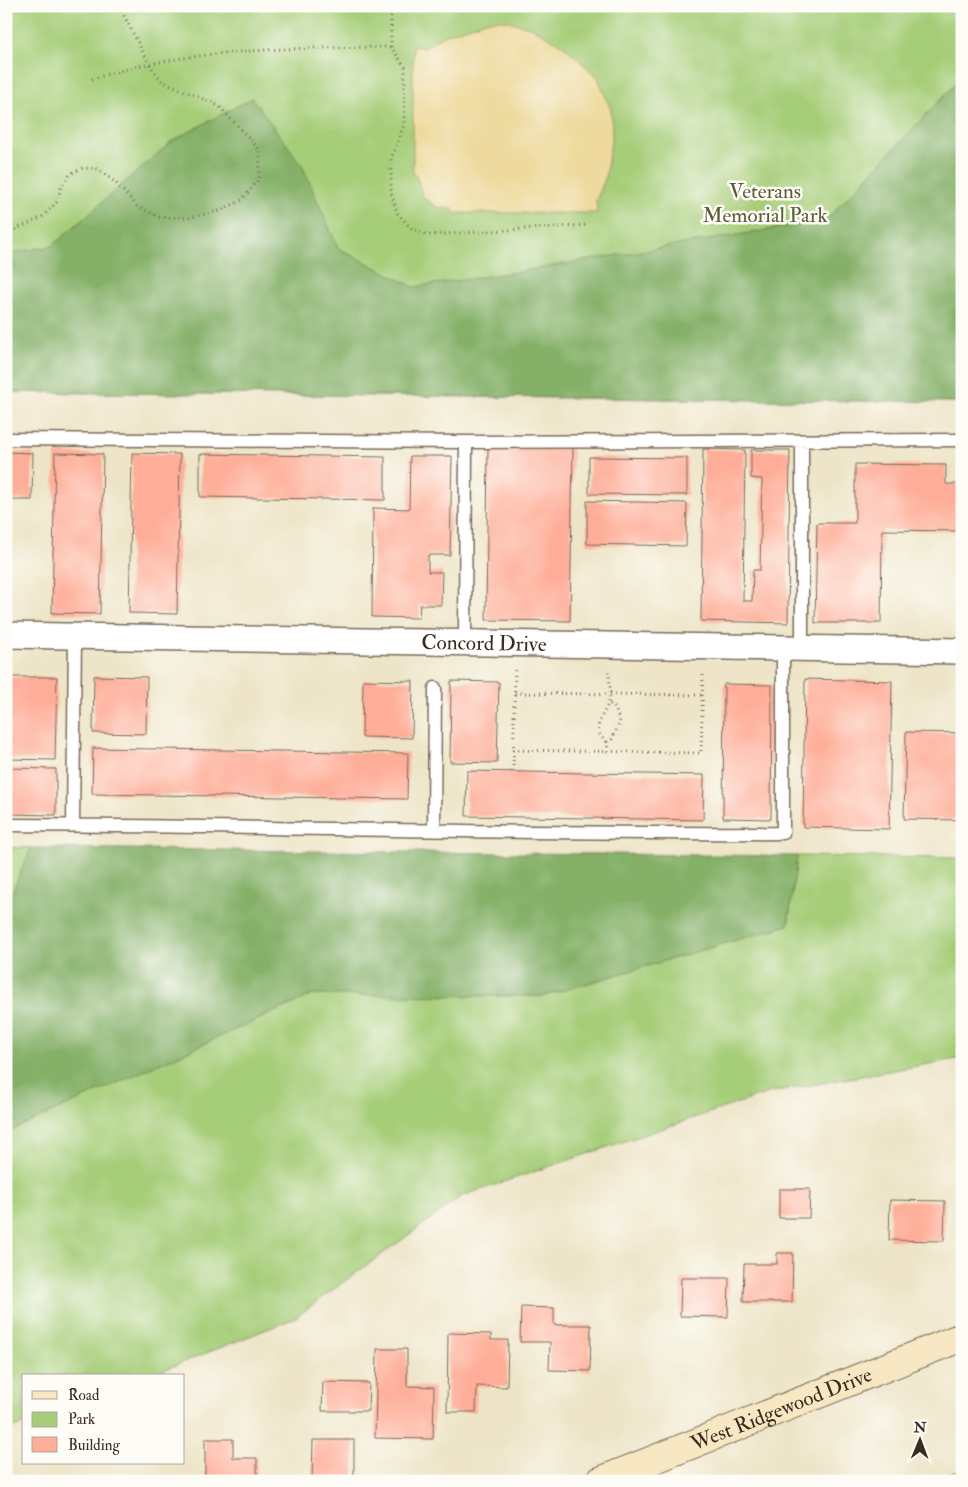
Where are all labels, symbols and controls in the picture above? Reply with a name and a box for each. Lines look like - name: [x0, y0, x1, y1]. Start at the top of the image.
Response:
- park label: Veterans Memorial Park: [702, 178, 828, 229]
- street label: Concord Drive: [421, 629, 547, 658]
- street label: West Ridgewood Drive: [686, 1361, 876, 1458]
- legend: [22, 1374, 185, 1464]
- text: Road: [68, 1386, 100, 1405]
- text: Park: [68, 1410, 95, 1429]
- north arrow: [896, 1414, 946, 1464]
- text: N: [913, 1419, 927, 1436]
- text: Building: [68, 1436, 120, 1455]

